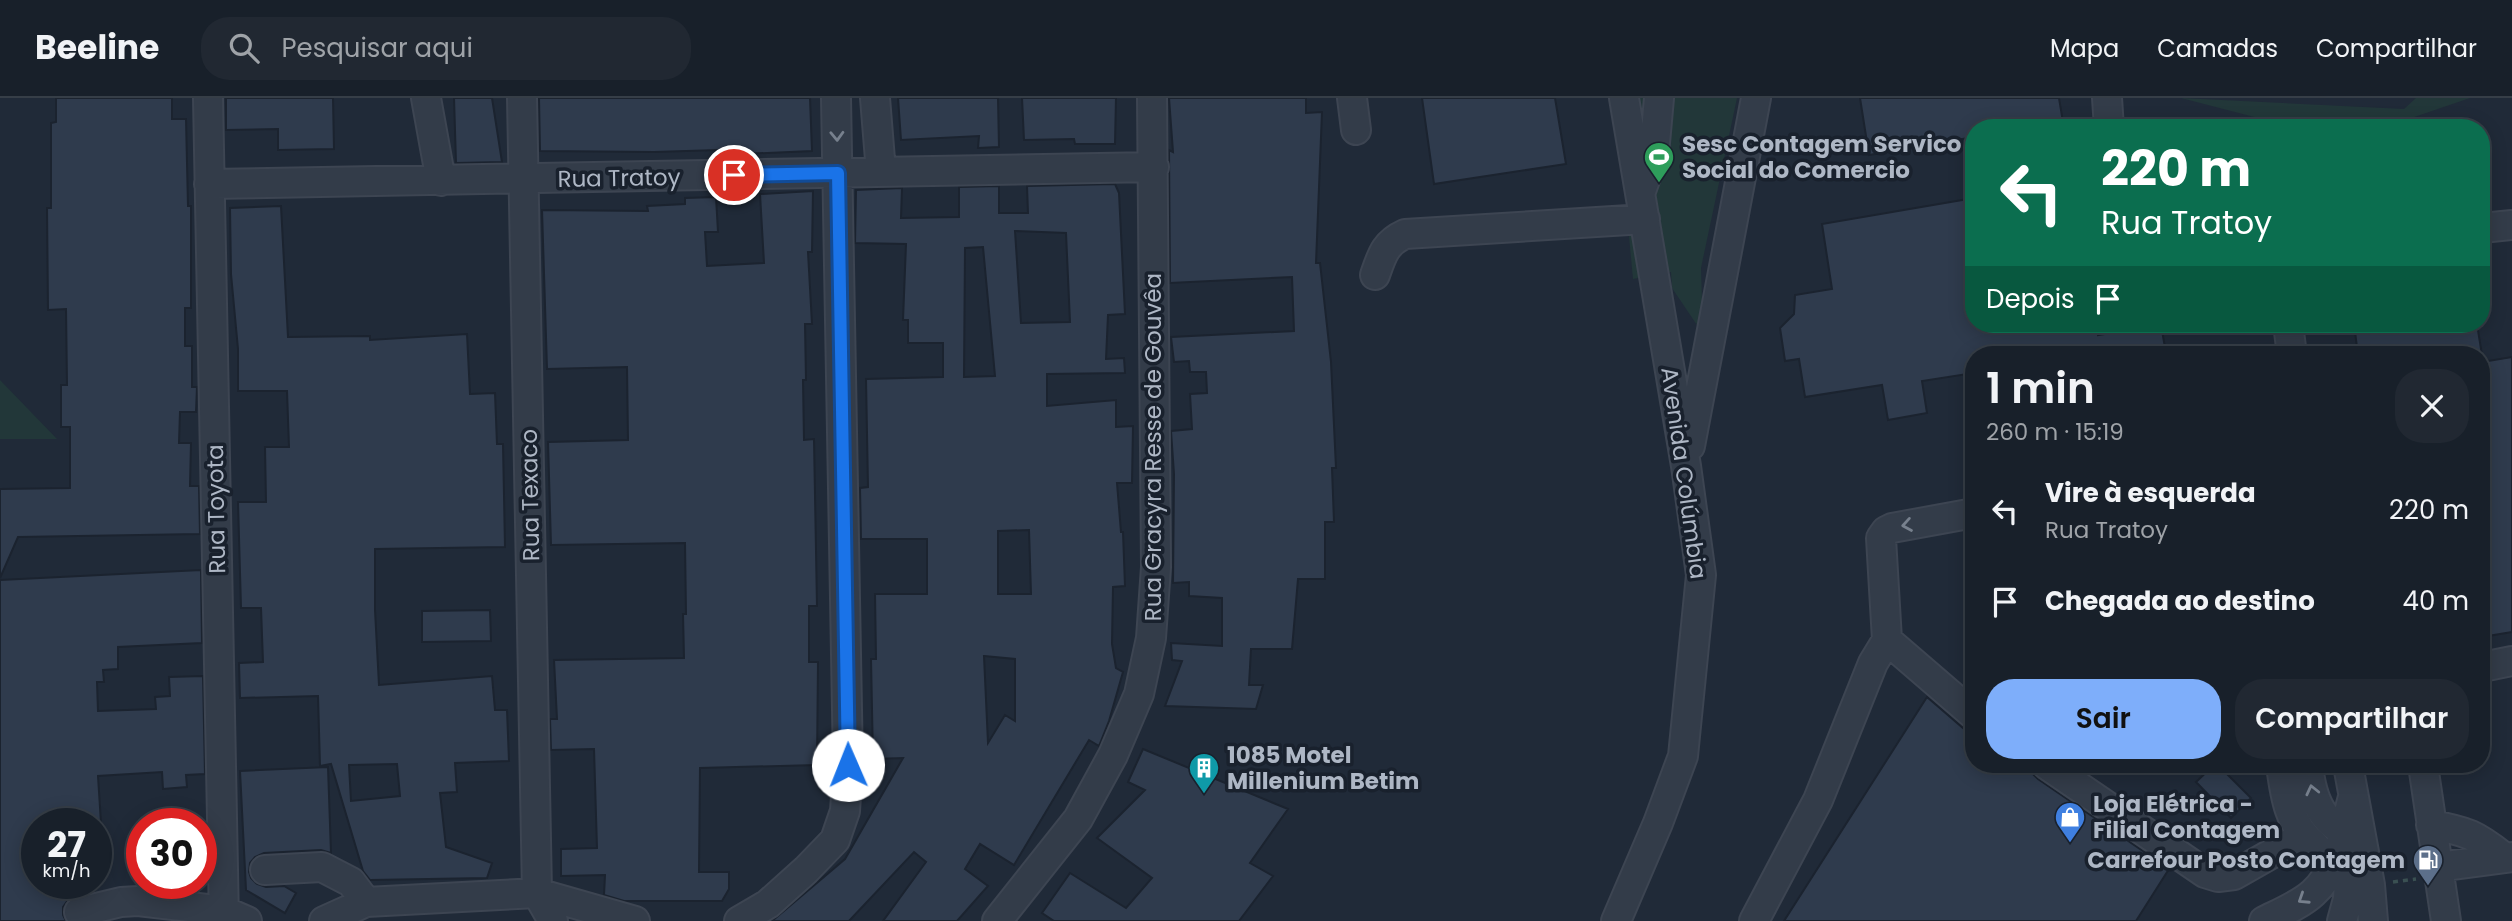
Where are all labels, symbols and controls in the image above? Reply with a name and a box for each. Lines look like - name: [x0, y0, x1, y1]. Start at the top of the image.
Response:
- search box: [201, 17, 691, 80]
- text: Beeline: [35, 24, 159, 71]
- icon: search: [225, 29, 263, 67]
- text: Pesquisar aqui: [281, 30, 473, 66]
- text: Mapa: [2050, 32, 2119, 65]
- text: Camadas: [2157, 32, 2278, 65]
- text: Compartilhar: [2316, 32, 2477, 65]
- place label: Sesc Contagem Servico Social do Comercio: [1682, 128, 1962, 186]
- one-way arrow: [829, 131, 845, 141]
- text: 220 m: [2101, 135, 2251, 203]
- sports icon: Sesc Contagem Servico Social do Comercio: [1642, 140, 1676, 184]
- pin: [704, 145, 764, 205]
- icon: left: [1986, 147, 2077, 238]
- icon: arrive: [715, 156, 753, 194]
- street label: Rua Tratoy: [557, 161, 681, 195]
- text: Rua Tratoy: [2101, 200, 2272, 245]
- street label: Rua Gracyra Resse de Gouvêa: [1137, 273, 1169, 621]
- icon: arrive: [2089, 280, 2127, 318]
- text: Depois: [1986, 281, 2075, 317]
- text: 1 min: [1986, 359, 2095, 418]
- street label: Avenida Colúmbia: [1653, 365, 1715, 581]
- button: close: [2395, 369, 2469, 443]
- text: 260 m · 15:19: [1986, 416, 2124, 448]
- street label: Rua Texaco: [513, 429, 547, 561]
- street label: Rua Toyota: [199, 444, 233, 574]
- text: Vire à esquerda: [2045, 475, 2256, 511]
- icon: left: [1986, 492, 2024, 530]
- text: 220 m: [2389, 492, 2469, 528]
- text: Rua Tratoy: [2045, 514, 2168, 546]
- one-way arrow: [1901, 517, 1913, 532]
- icon: arrive: [1986, 583, 2024, 621]
- text: Chegada ao destino: [2045, 583, 2315, 619]
- text: 40 m: [2403, 583, 2469, 619]
- button: Sair: [1986, 679, 2221, 759]
- button: Compartilhar: [2235, 679, 2469, 759]
- position arrow: [811, 728, 885, 802]
- place label: 1085 Motel Millenium Betim: [1227, 739, 1419, 797]
- building icon: 1085 Motel Millenium Betim: [1187, 751, 1221, 795]
- one-way arrow: [2306, 784, 2320, 796]
- place label: Loja Elétrica - Filial Contagem: [2093, 788, 2280, 846]
- shop icon: Loja Elétrica - Filial Contagem: [2053, 800, 2087, 844]
- speed limit sign: 30: [126, 808, 217, 899]
- text: 27: [47, 820, 86, 869]
- fuel station icon: Carrefour Posto Contagem: [2411, 843, 2445, 887]
- place label: Carrefour Posto Contagem: [2087, 844, 2405, 876]
- text: km/h: [43, 858, 90, 883]
- one-way arrow: [2298, 891, 2311, 904]

